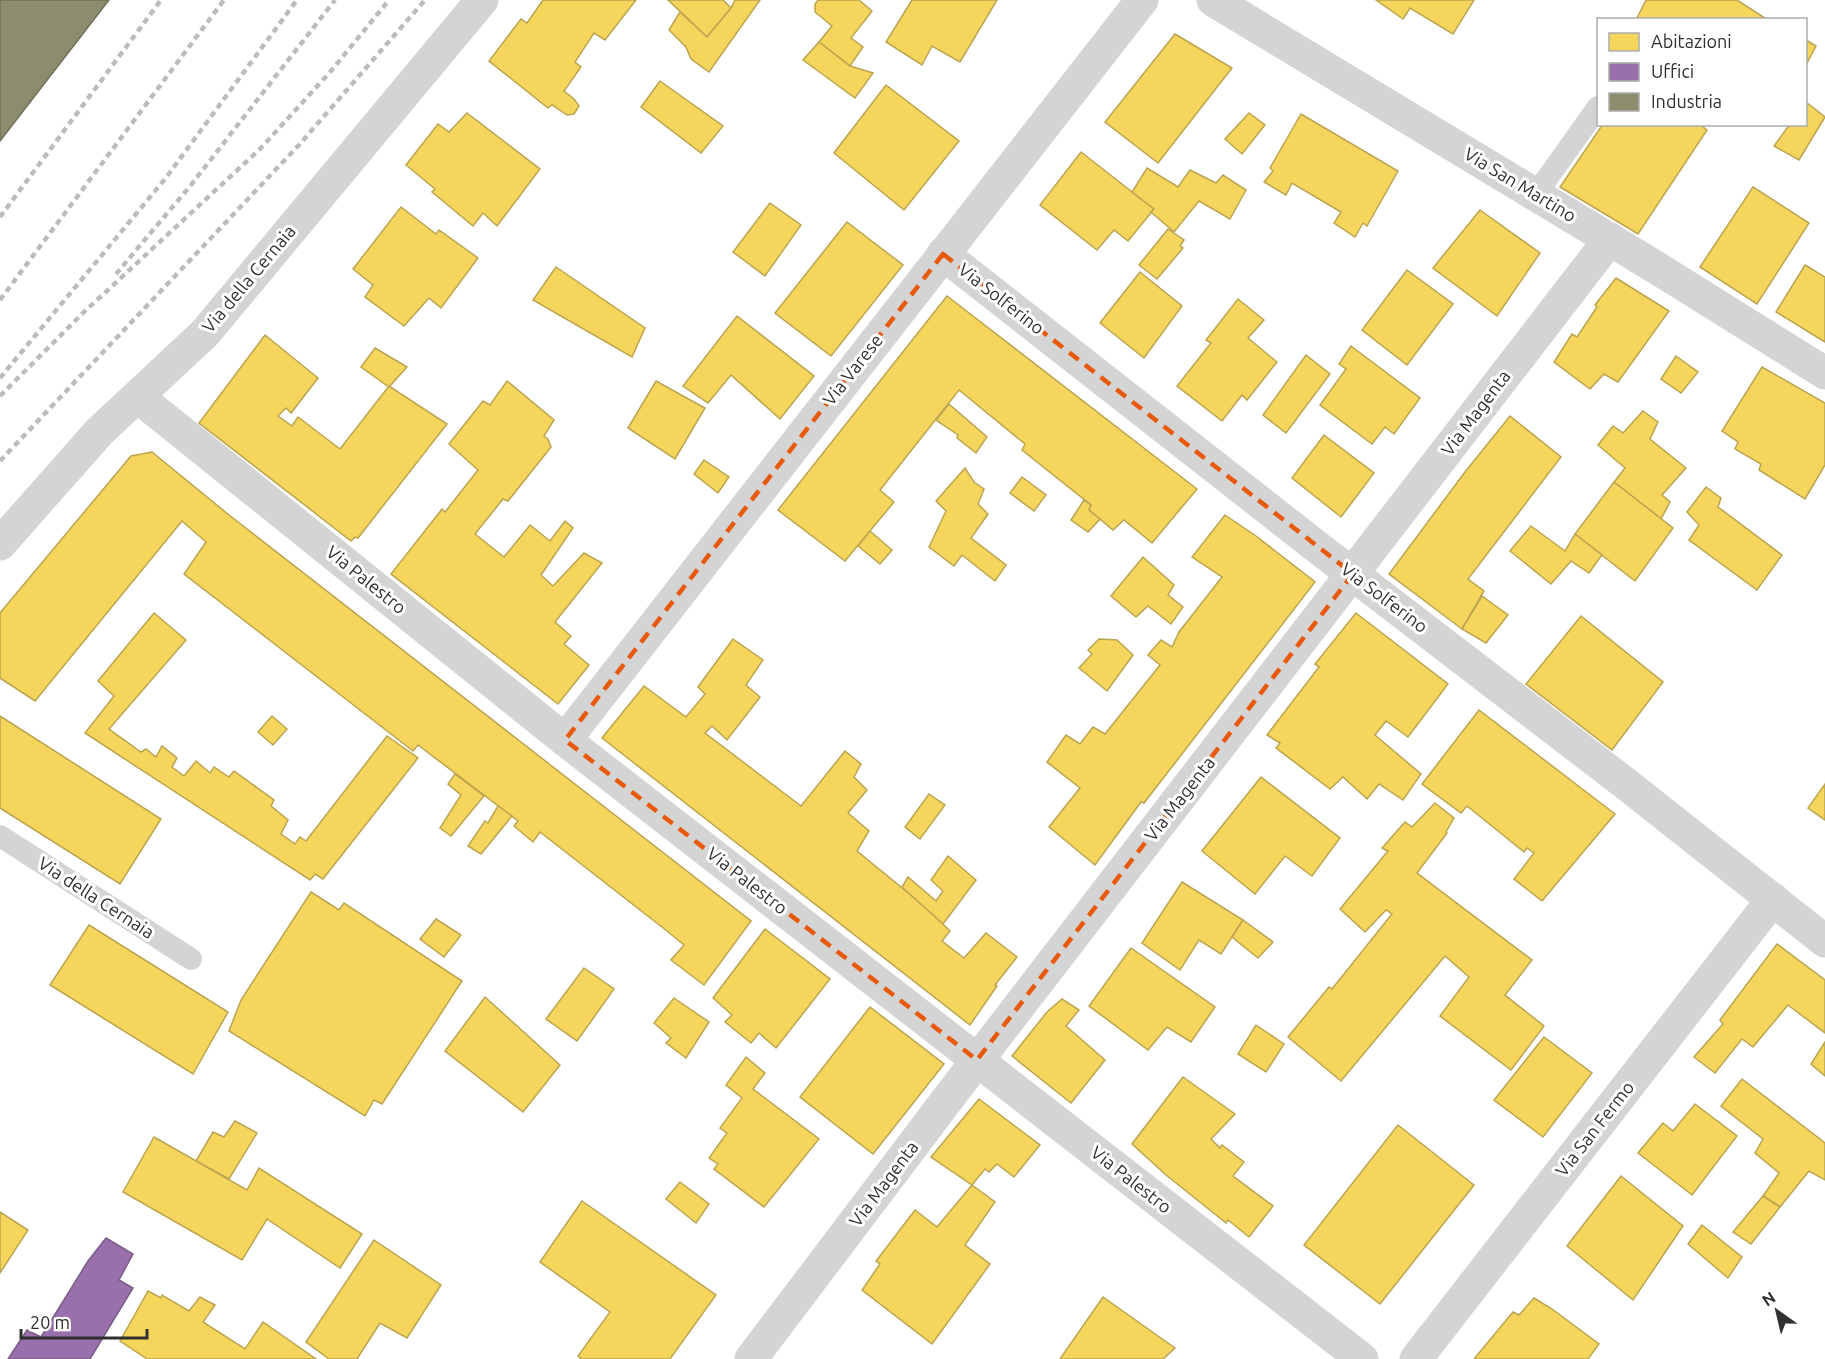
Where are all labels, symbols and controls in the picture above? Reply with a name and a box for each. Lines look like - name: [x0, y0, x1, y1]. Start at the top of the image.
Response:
- legend: [1597, 18, 1807, 126]
- text: Abitazioni: [1651, 31, 1732, 51]
- text: Uffici: [1651, 61, 1694, 81]
- text: Industria: [1651, 91, 1722, 111]
- street label: Via San Martino: [1461, 143, 1580, 225]
- street label: Via della Cernaia: [198, 221, 299, 336]
- street label: Via Solferino: [955, 259, 1048, 338]
- street label: Via Varese: [818, 330, 886, 409]
- street label: Via Magenta: [1437, 366, 1514, 459]
- street label: Via Palestro: [323, 541, 410, 617]
- street label: Via Solferino: [1337, 558, 1432, 636]
- street label: Via Magenta: [1140, 752, 1218, 845]
- street label: Via Palestro: [703, 843, 792, 918]
- street label: Via della Cernaia: [35, 852, 158, 942]
- street label: Via San Fermo: [1551, 1077, 1638, 1180]
- street label: Via Magenta: [845, 1137, 922, 1230]
- street label: Via Palestro: [1087, 1142, 1176, 1217]
- north arrow: [1747, 1281, 1807, 1341]
- text: N: [1759, 1288, 1779, 1309]
- scale bar: [21, 1302, 147, 1340]
- text: 20 m: [30, 1312, 70, 1332]

